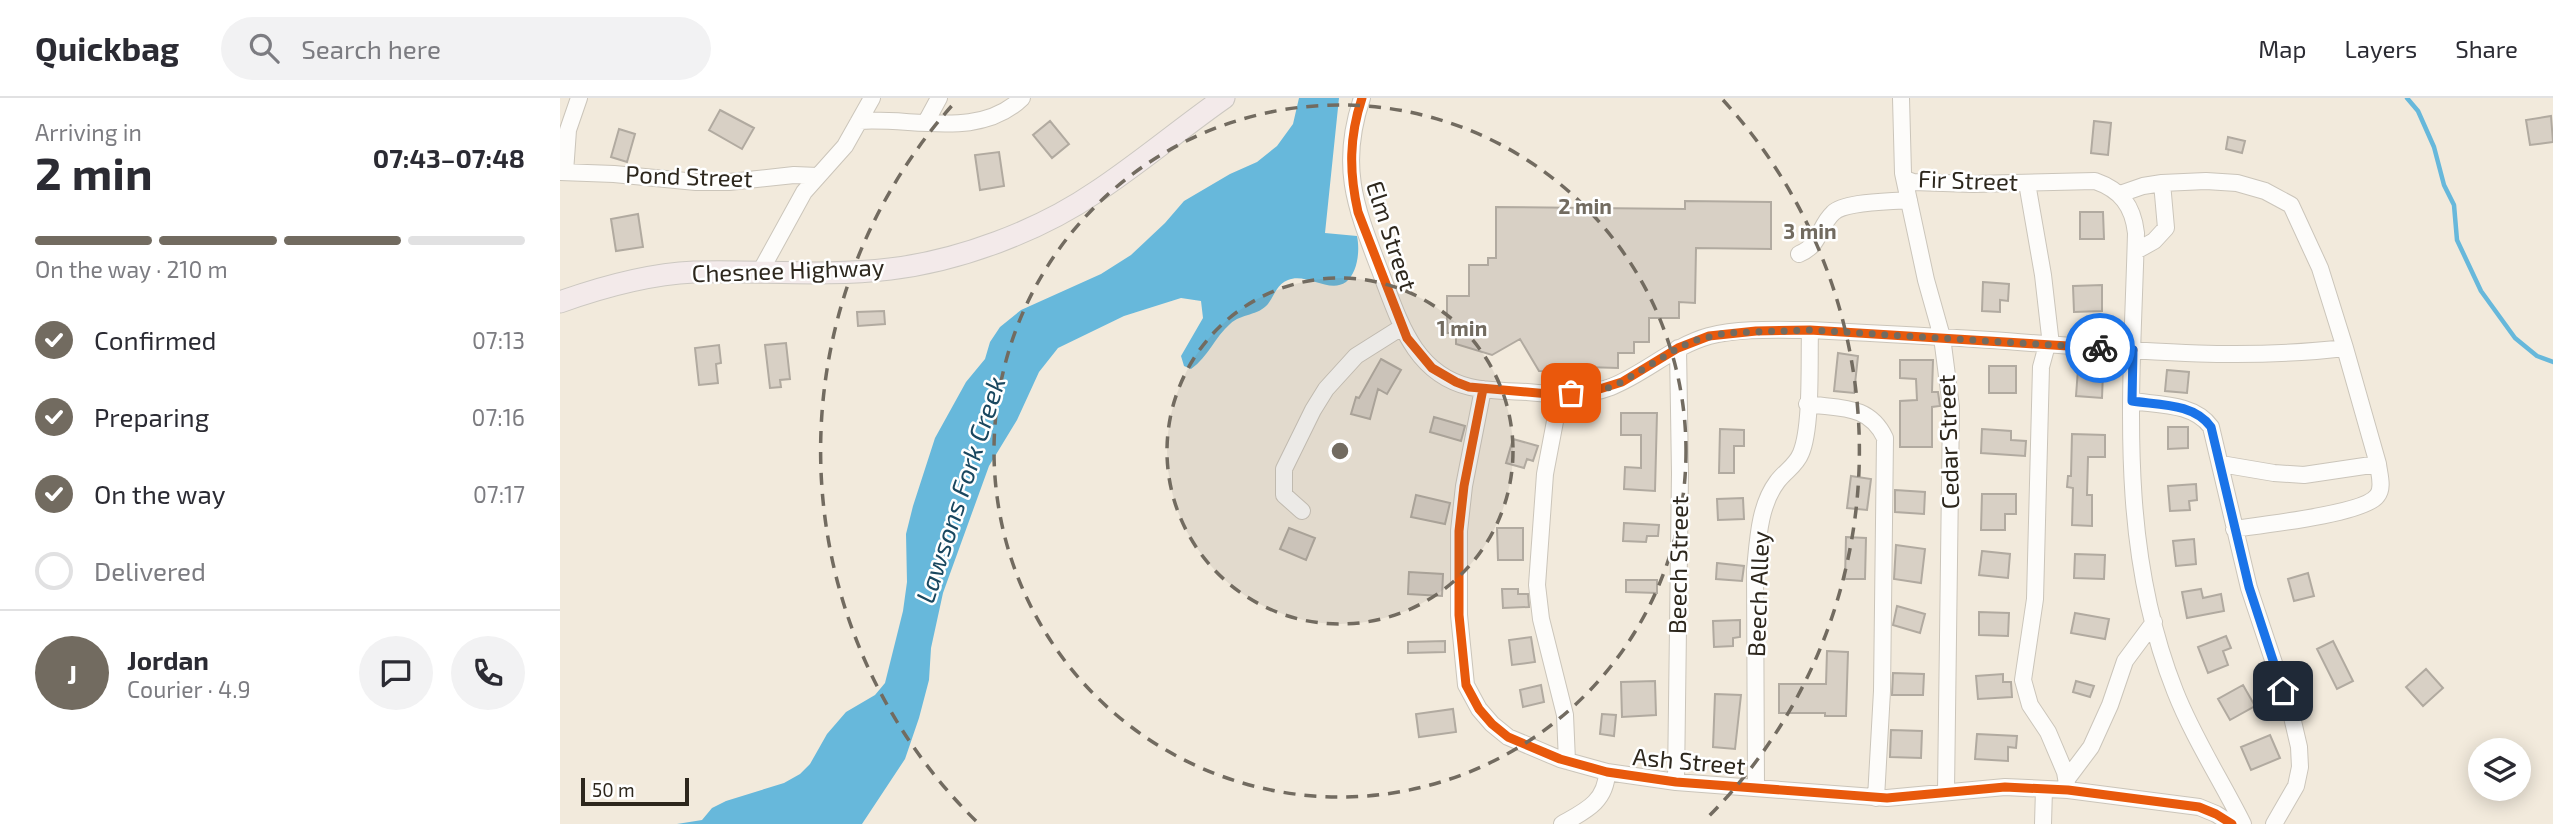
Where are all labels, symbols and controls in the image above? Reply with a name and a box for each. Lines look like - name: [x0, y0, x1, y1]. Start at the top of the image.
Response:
- search box: [221, 17, 711, 80]
- text: Quickbag: [35, 28, 179, 68]
- icon: search: [245, 29, 283, 67]
- text: Search here: [301, 33, 441, 64]
- text: Map: [2258, 34, 2306, 63]
- text: Layers: [2344, 34, 2417, 63]
- text: Share: [2455, 34, 2518, 63]
- text: Arriving in: [35, 118, 142, 146]
- text: 07:43–07:48: [373, 142, 525, 173]
- text: 2 min: [35, 144, 153, 199]
- street label: Pond Street: [625, 159, 753, 192]
- street label: Fir Street: [1918, 163, 2019, 196]
- street label: Elm Street: [1361, 177, 1424, 294]
- text: 2 min: [1558, 193, 1612, 218]
- text: 3 min: [1783, 218, 1837, 243]
- street label: Chesnee Highway: [691, 252, 885, 287]
- text: On the way · 210 m: [35, 255, 228, 283]
- courier: [2065, 313, 2135, 383]
- text: 1 min: [1437, 315, 1487, 340]
- icon: check: [35, 321, 73, 359]
- text: Confirmed: [94, 324, 217, 355]
- text: 07:13: [472, 326, 525, 354]
- icon: bike: [2081, 329, 2119, 367]
- pin: [1541, 363, 1601, 423]
- water label: Lawsons Fork Creek: [908, 372, 1011, 607]
- icon: bag: [1552, 374, 1590, 412]
- street label: Cedar Street: [1931, 374, 1964, 510]
- icon: check: [35, 398, 73, 436]
- text: Preparing: [94, 401, 209, 432]
- text: 07:16: [472, 403, 525, 431]
- centre of rings: [1328, 439, 1352, 463]
- icon: check: [35, 475, 73, 513]
- text: On the way: [94, 478, 225, 509]
- text: 07:17: [473, 480, 525, 508]
- street label: Beech Street: [1662, 496, 1693, 634]
- street label: Beech Alley: [1741, 530, 1774, 657]
- text: Delivered: [94, 555, 206, 586]
- button: chat: [359, 636, 433, 710]
- button: phone: [451, 636, 525, 710]
- text: Jordan: [127, 644, 209, 675]
- text: J: [67, 658, 77, 689]
- pin: [2253, 661, 2313, 721]
- icon: home: [2264, 672, 2302, 710]
- text: Courier · 4.9: [127, 675, 251, 703]
- map controls: [2468, 738, 2531, 801]
- button: layers: [2468, 738, 2531, 801]
- street label: Ash Street: [1632, 741, 1747, 780]
- scale bar: [581, 775, 690, 807]
- text: 50 m: [592, 778, 635, 801]

